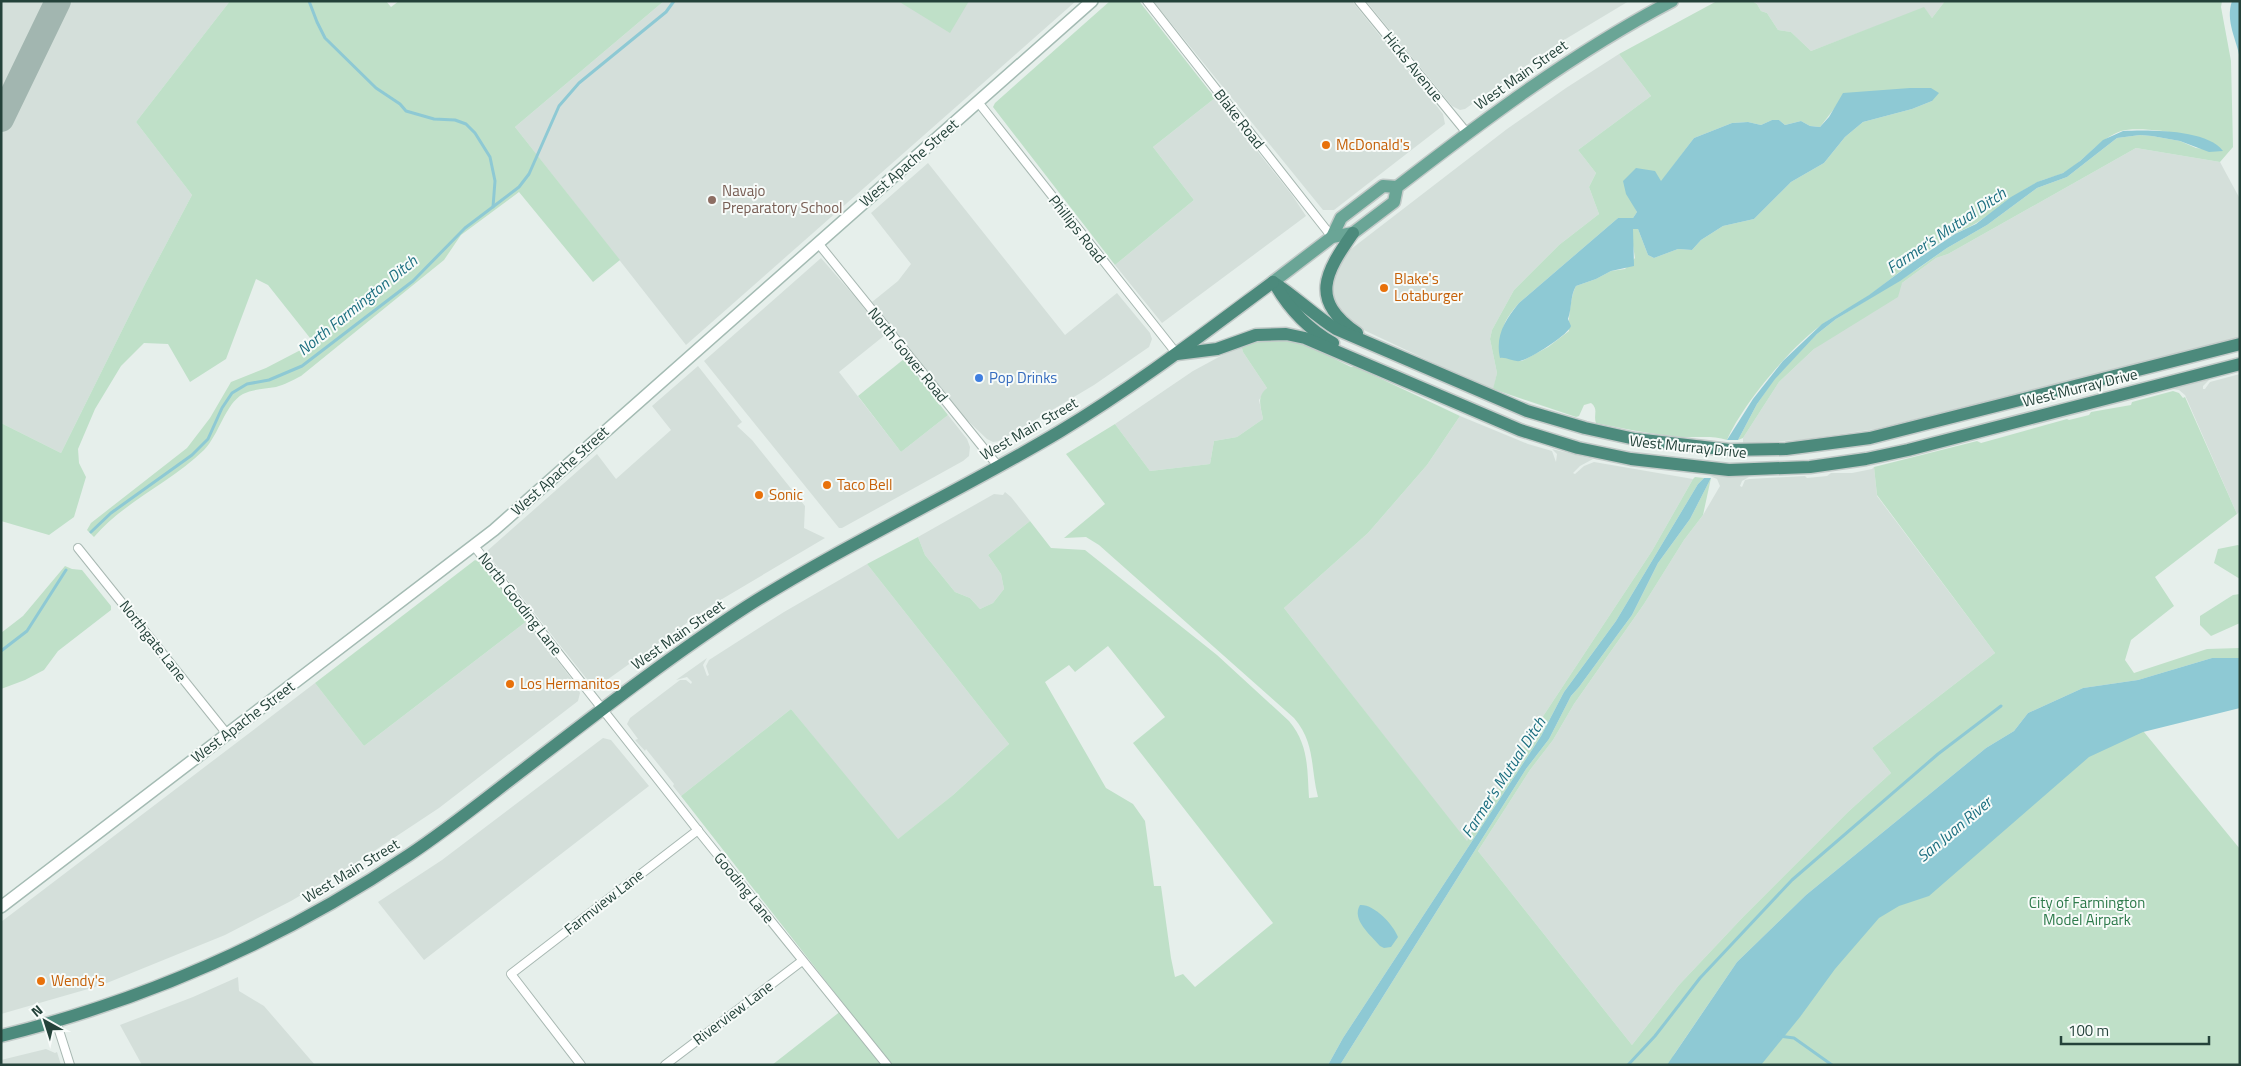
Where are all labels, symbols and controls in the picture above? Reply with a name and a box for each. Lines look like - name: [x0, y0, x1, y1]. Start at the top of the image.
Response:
- street label: Hicks Avenue: [1378, 27, 1449, 107]
- street label: West Main Street: [1469, 33, 1573, 115]
- street label: Blake Road: [1209, 84, 1270, 154]
- street label: West Apache Street: [854, 113, 964, 212]
- place label: McDonald's: [1336, 133, 1410, 156]
- marker: McDonald's: [1320, 139, 1332, 151]
- place label: Navajo Preparatory School: [722, 179, 843, 219]
- water label: Farmer's Mutual Ditch: [1882, 181, 2011, 279]
- street label: Phillips Road: [1043, 190, 1111, 268]
- marker: Navajo Preparatory School: [706, 194, 718, 206]
- water label: North Farmington Ditch: [292, 248, 423, 361]
- place label: Blake's Lotaburger: [1394, 267, 1463, 307]
- marker: Blake's Lotaburger: [1378, 282, 1390, 294]
- street label: North Gower Road: [863, 302, 954, 407]
- street label: West Murray Drive: [2020, 362, 2140, 413]
- place label: Pop Drinks: [989, 366, 1057, 389]
- marker: Pop Drinks: [973, 372, 985, 384]
- street label: West Main Street: [976, 391, 1083, 466]
- street label: West Apache Street: [506, 420, 614, 521]
- street label: West Murray Drive: [1628, 429, 1748, 464]
- place label: Taco Bell: [837, 473, 893, 496]
- marker: Taco Bell: [821, 479, 833, 491]
- place label: Sonic: [769, 483, 803, 506]
- marker: Sonic: [753, 489, 765, 501]
- street label: North Gooding Lane: [473, 547, 568, 660]
- street label: West Main Street: [626, 593, 730, 675]
- street label: Northgate Lane: [114, 595, 193, 686]
- place label: Los Hermanitos: [520, 672, 620, 695]
- street label: West Apache Street: [186, 674, 300, 768]
- marker: Los Hermanitos: [504, 678, 516, 690]
- water label: Farmer's Mutual Ditch: [1455, 711, 1552, 842]
- water label: San Juan River: [1911, 789, 1998, 867]
- street label: West Main Street: [298, 832, 404, 909]
- street label: Gooding Lane: [708, 847, 780, 928]
- street label: Farmview Lane: [559, 863, 648, 940]
- park label: City of Farmington Model Airpark: [2029, 891, 2145, 931]
- place label: Wendy's: [51, 969, 105, 992]
- marker: Wendy's: [35, 975, 47, 987]
- street label: Riverview Lane: [688, 975, 778, 1051]
- north arrow: [20, 996, 70, 1046]
- text: N: [26, 999, 47, 1022]
- scale bar: [2061, 1014, 2208, 1046]
- text: 100 m: [2068, 1019, 2109, 1042]

